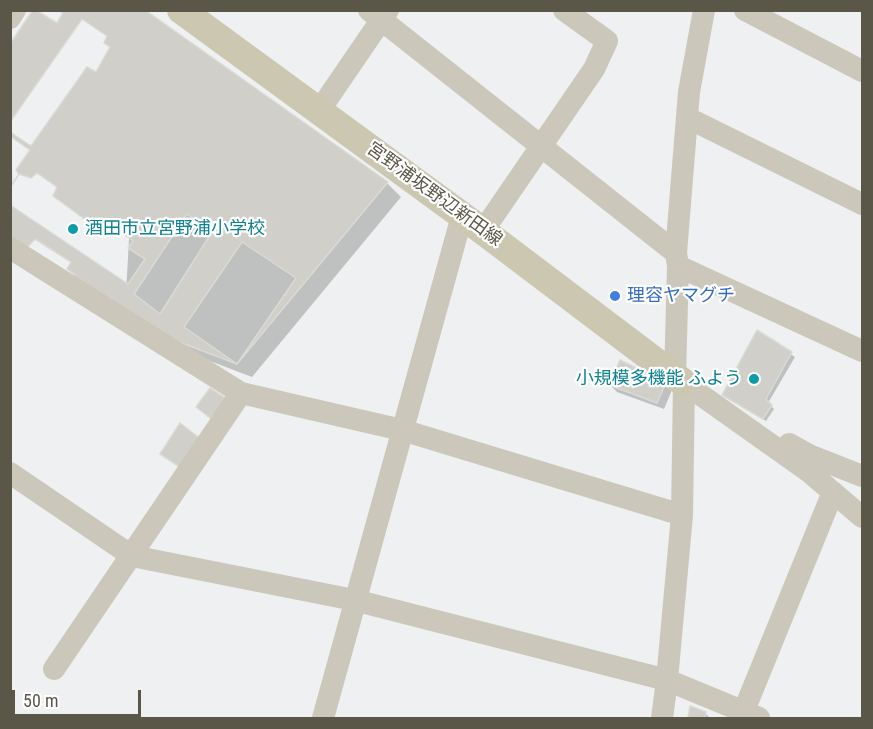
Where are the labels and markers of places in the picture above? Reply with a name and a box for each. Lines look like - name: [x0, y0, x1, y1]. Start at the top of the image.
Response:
- place label: 酒田市立宮野浦小学校: [85, 218, 265, 240]
- marker: 酒田市立宮野浦小学校: [66, 222, 80, 236]
- place label: 理容ヤマグチ: [627, 285, 735, 307]
- marker: 理容ヤマグチ: [608, 289, 622, 303]
- place label: 小規模多機能 ふよう: [576, 368, 742, 390]
- marker: 小規模多機能 ふよう: [747, 372, 761, 386]

